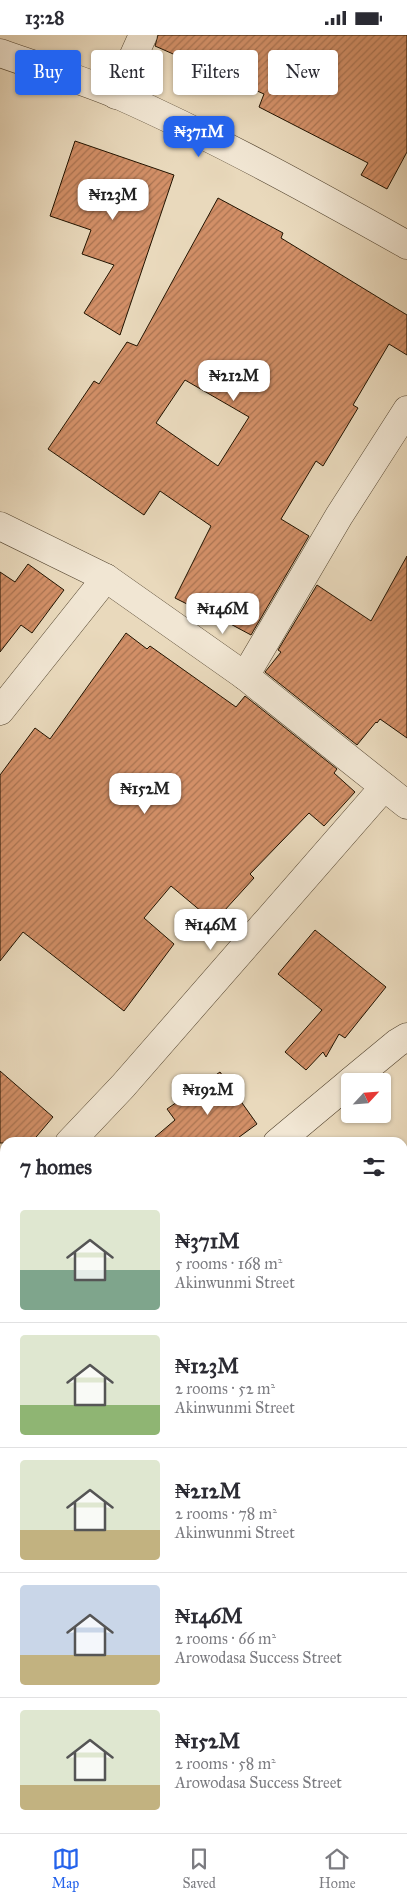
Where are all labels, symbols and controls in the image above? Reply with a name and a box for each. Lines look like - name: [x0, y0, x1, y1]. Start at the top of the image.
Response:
- text: 13:28: [25, 6, 64, 29]
- chip: Buy: [15, 50, 81, 95]
- chip: Rent: [91, 50, 163, 95]
- chip: Filters: [173, 50, 258, 95]
- chip: New: [268, 50, 338, 95]
- pin: ₦371M: [164, 115, 234, 158]
- text: ₦371M: [174, 122, 224, 141]
- pin: ₦123M: [78, 179, 148, 221]
- text: ₦123M: [89, 185, 137, 204]
- pin: ₦212M: [199, 359, 269, 402]
- text: ₦212M: [209, 366, 259, 385]
- pin: ₦146M: [188, 593, 258, 635]
- text: ₦146M: [197, 599, 249, 618]
- pin: ₦152M: [110, 773, 180, 815]
- text: ₦152M: [120, 779, 170, 798]
- pin: ₦146M: [176, 909, 246, 951]
- text: ₦146M: [185, 915, 237, 934]
- pin: ₦192M: [173, 1073, 243, 1116]
- north arrow: [341, 1073, 391, 1123]
- map controls: [341, 1073, 391, 1123]
- text: ₦192M: [183, 1080, 233, 1099]
- icon: filters: [360, 1153, 388, 1181]
- text: 7 homes: [20, 1154, 92, 1180]
- text: ₦371M: [175, 1228, 240, 1254]
- icon: home: [60, 1230, 120, 1290]
- text: 5 rooms · 168 m²: [175, 1254, 282, 1273]
- text: Akinwunmi Street: [175, 1273, 295, 1292]
- text: ₦123M: [175, 1353, 239, 1379]
- icon: home: [60, 1355, 120, 1415]
- text: 2 rooms · 52 m²: [175, 1379, 275, 1398]
- text: Akinwunmi Street: [175, 1398, 295, 1417]
- text: ₦212M: [175, 1478, 241, 1504]
- icon: home: [60, 1480, 120, 1540]
- text: 2 rooms · 78 m²: [175, 1504, 277, 1523]
- text: Akinwunmi Street: [175, 1523, 295, 1542]
- text: ₦146M: [175, 1603, 243, 1629]
- icon: home: [60, 1605, 120, 1665]
- text: 2 rooms · 66 m²: [175, 1629, 276, 1648]
- text: Arowodasa Success Street: [175, 1648, 342, 1667]
- text: ₦152M: [175, 1728, 240, 1754]
- icon: home: [60, 1730, 120, 1790]
- text: 2 rooms · 58 m²: [175, 1754, 276, 1773]
- text: Arowodasa Success Street: [175, 1773, 342, 1792]
- tab: Map: [52, 1845, 80, 1892]
- tab: Saved: [183, 1845, 216, 1892]
- tab: Home: [319, 1845, 355, 1892]

